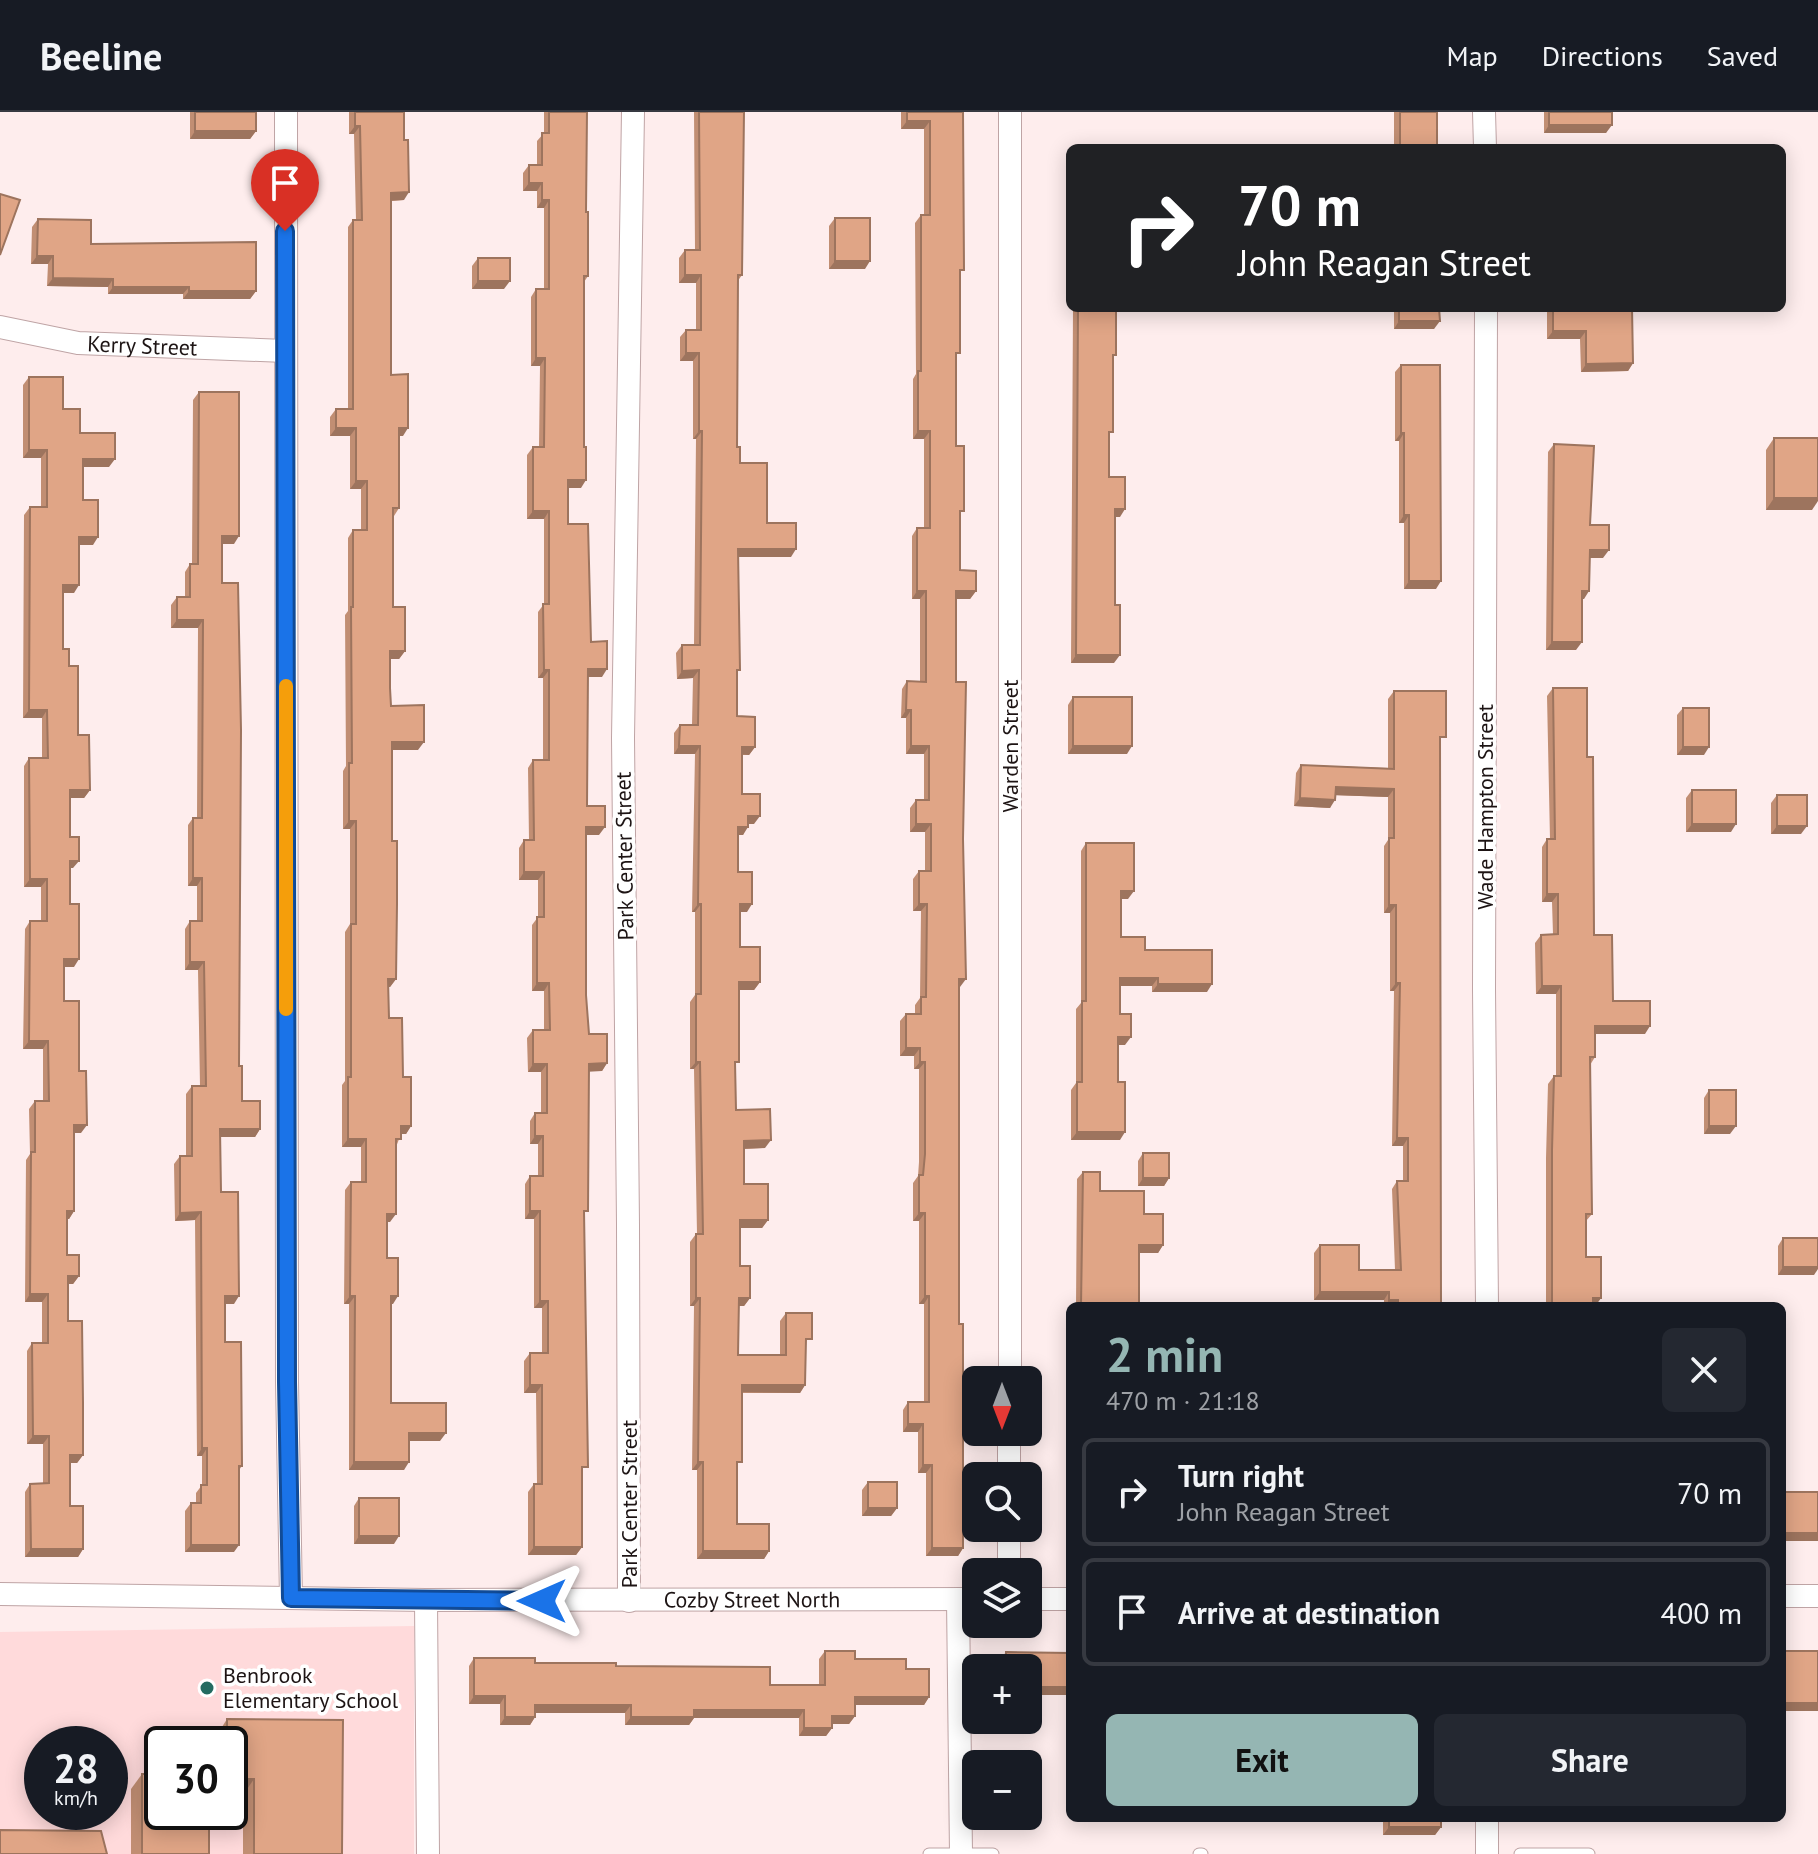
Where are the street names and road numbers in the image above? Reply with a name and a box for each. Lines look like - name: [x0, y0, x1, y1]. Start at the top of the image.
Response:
- street label: Kerry Street: [87, 329, 198, 362]
- street label: Warden Street: [996, 679, 1024, 812]
- street label: Wade Hampton Street: [1471, 704, 1499, 910]
- street label: Park Center Street: [609, 771, 639, 941]
- street label: Park Center Street: [615, 1419, 643, 1588]
- street label: Cozby Street North: [664, 1585, 840, 1614]

